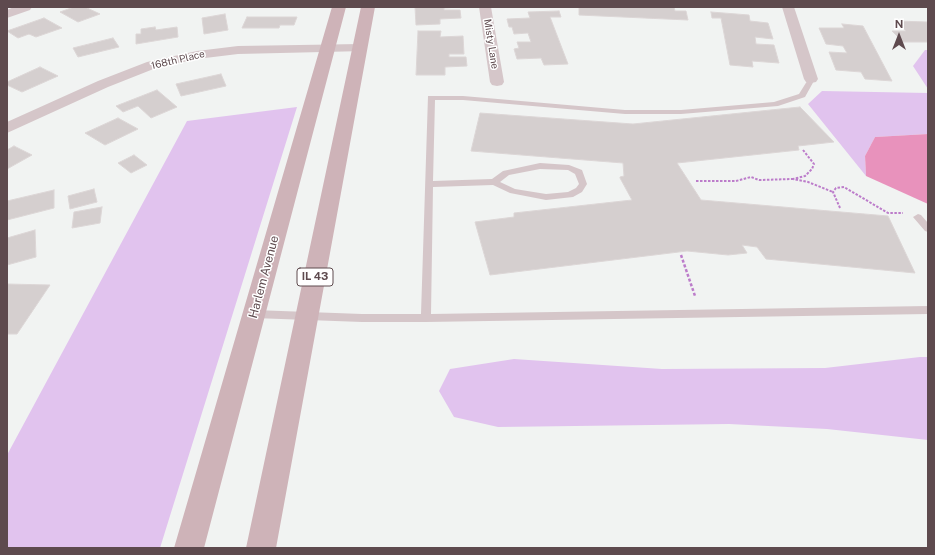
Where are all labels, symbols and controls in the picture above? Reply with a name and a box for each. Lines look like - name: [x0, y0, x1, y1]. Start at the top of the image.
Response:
- north arrow: [879, 16, 919, 56]
- street label: Misty Lane: [481, 18, 501, 70]
- text: N: [895, 18, 903, 30]
- street label: 168th Place: [150, 48, 206, 72]
- street label: Harlem Avenue: [246, 234, 282, 320]
- road number: IL 43: [297, 268, 333, 286]

